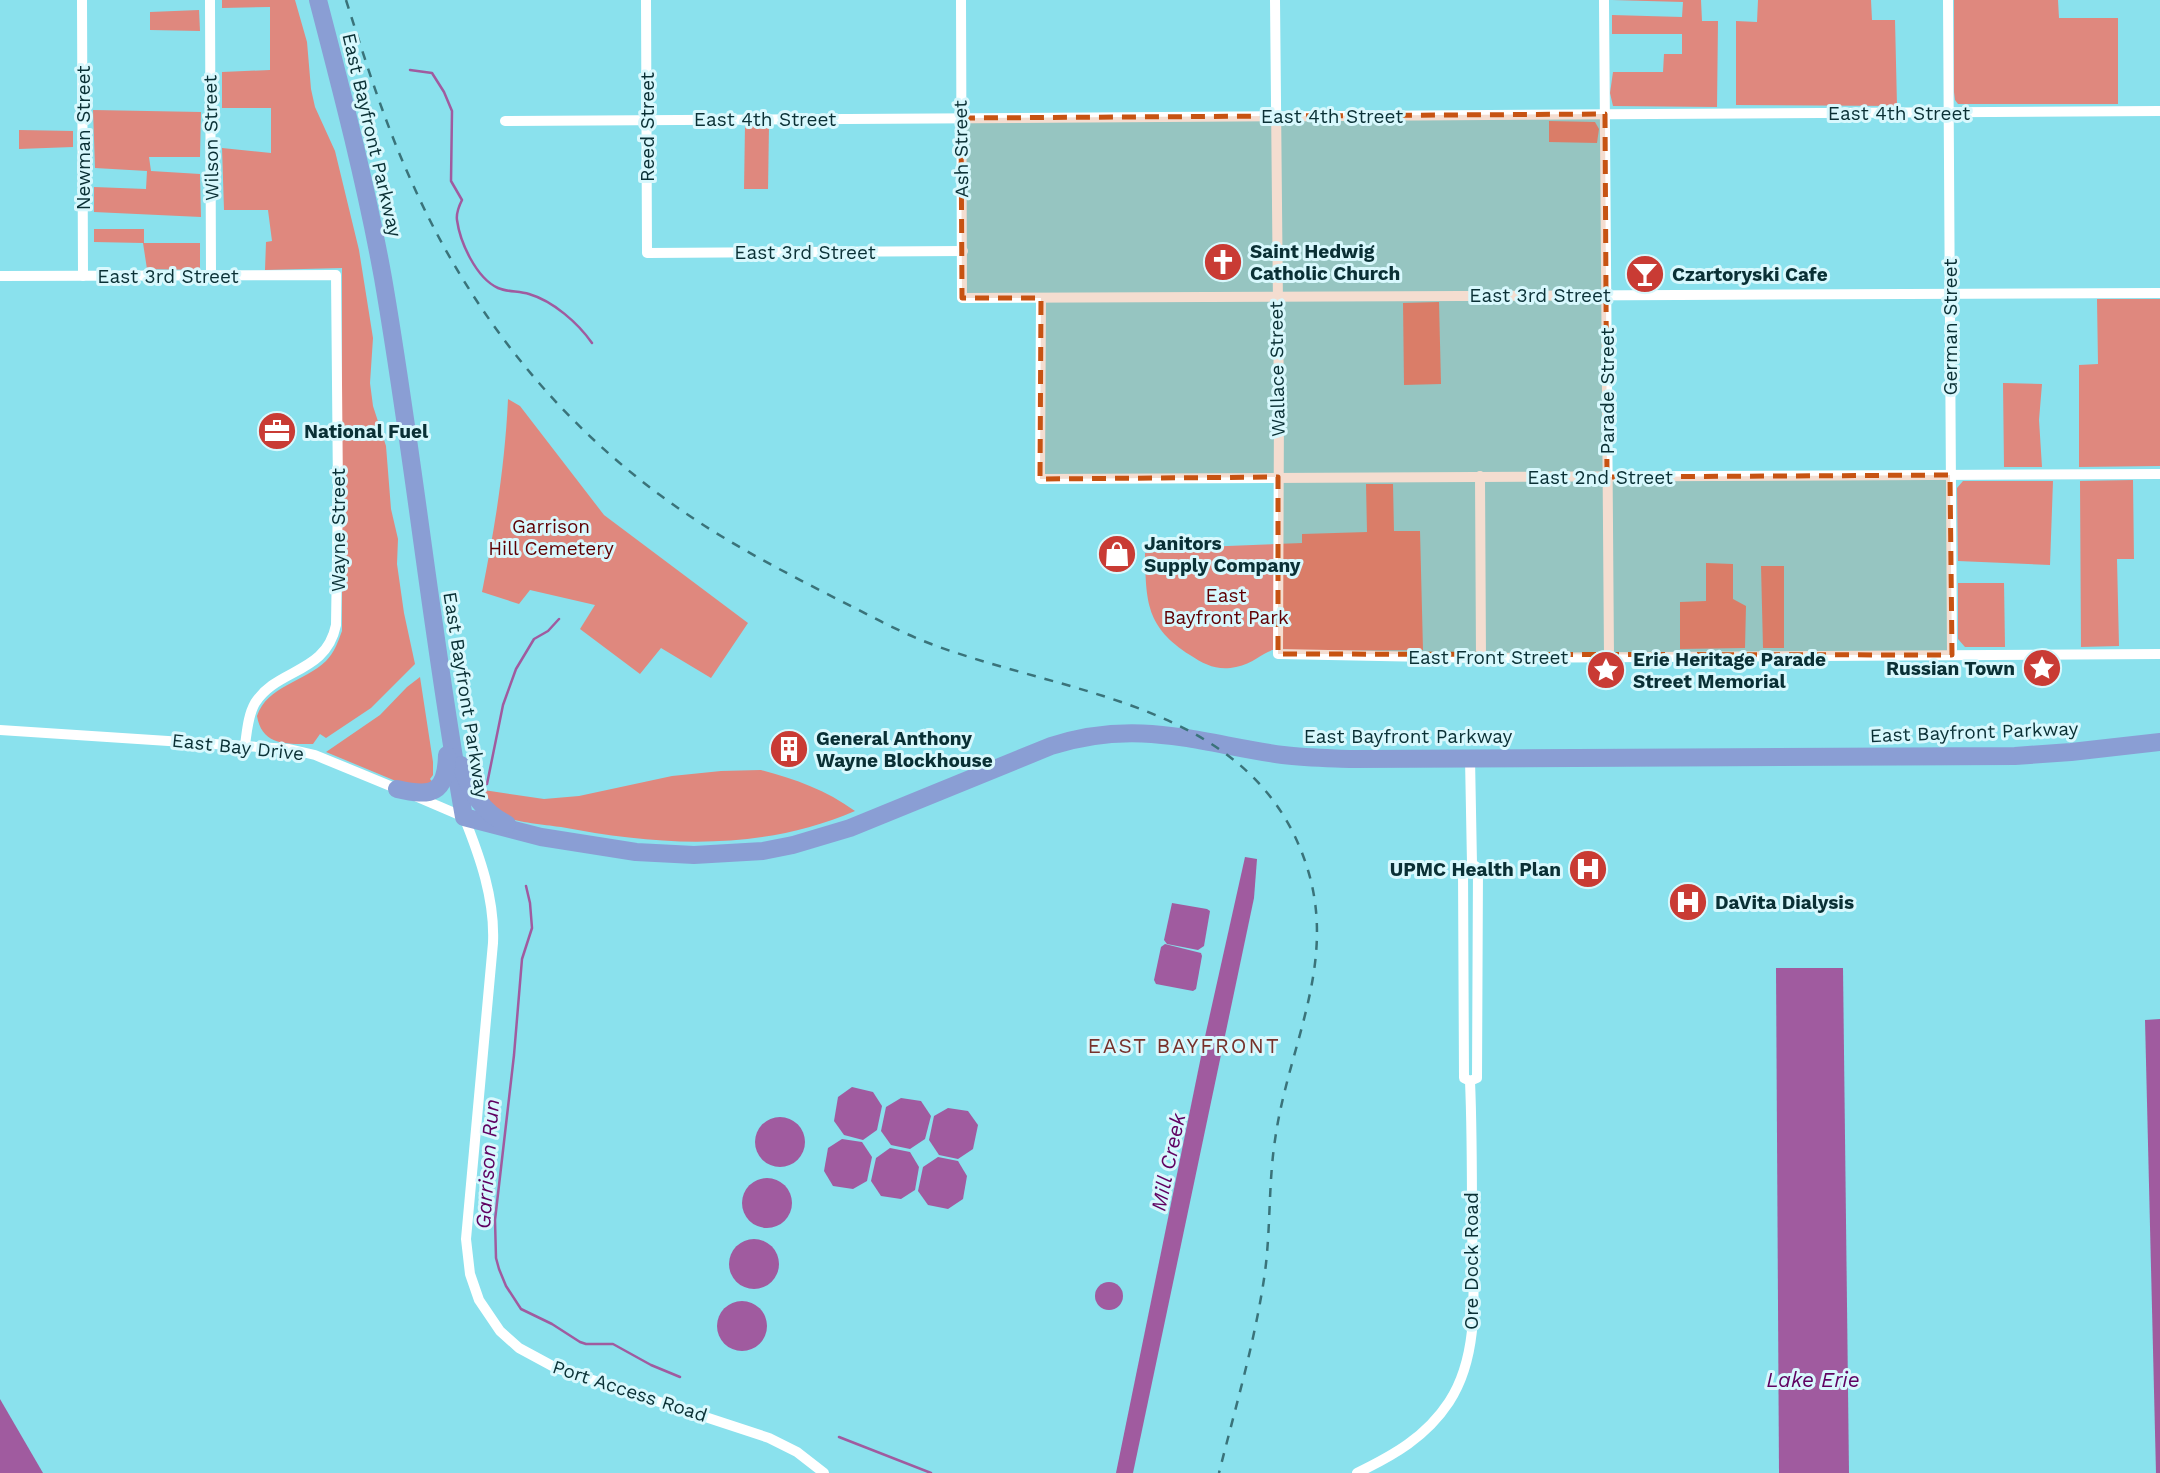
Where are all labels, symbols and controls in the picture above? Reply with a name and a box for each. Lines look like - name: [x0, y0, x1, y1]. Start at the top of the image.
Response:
- street label: East Bayfront Parkway: [337, 31, 407, 239]
- street label: Newman Street: [72, 66, 95, 210]
- street label: Reed Street: [636, 72, 659, 182]
- street label: Wilson Street: [198, 75, 224, 201]
- street label: Ash Street: [949, 100, 973, 198]
- street label: East 4th Street: [1828, 102, 1970, 125]
- street label: East 4th Street: [1261, 105, 1403, 128]
- street label: East 4th Street: [694, 108, 836, 131]
- place label: Saint Hedwig Catholic Church: [1250, 240, 1400, 285]
- street label: East 3rd Street: [734, 241, 876, 264]
- church icon: Saint Hedwig Catholic Church: [1202, 241, 1244, 283]
- bar icon: Czartoryski Cafe: [1624, 253, 1666, 295]
- street label: German Street: [1939, 259, 1962, 395]
- place label: Czartoryski Cafe: [1672, 263, 1828, 286]
- street label: East 3rd Street: [97, 265, 239, 288]
- street label: East 3rd Street: [1469, 284, 1611, 307]
- street label: Wallace Street: [1264, 301, 1290, 437]
- street label: Parade Street: [1596, 327, 1619, 455]
- office icon: National Fuel: [256, 410, 298, 452]
- place label: National Fuel: [304, 420, 429, 443]
- street label: East 2nd Street: [1527, 466, 1673, 489]
- street label: Wayne Street: [327, 468, 350, 592]
- park label: Garrison Hill Cemetery: [488, 515, 614, 560]
- place label: Janitors Supply Company: [1144, 532, 1301, 577]
- shop icon: Janitors Supply Company: [1096, 533, 1138, 575]
- park label: East Bayfront Park: [1163, 584, 1289, 629]
- street label: East Bayfront Parkway: [438, 590, 494, 800]
- street label: East Front Street: [1408, 646, 1568, 669]
- place icon: Russian Town: [2021, 647, 2063, 689]
- place label: Erie Heritage Parade Street Memorial: [1633, 648, 1826, 693]
- place icon: Erie Heritage Parade Street Memorial: [1585, 649, 1627, 691]
- place label: Russian Town: [1886, 657, 2015, 680]
- street label: East Bayfront Parkway: [1869, 717, 2079, 747]
- street label: East Bayfront Parkway: [1304, 725, 1513, 748]
- place label: General Anthony Wayne Blockhouse: [816, 727, 993, 772]
- building icon: General Anthony Wayne Blockhouse: [768, 728, 810, 770]
- street label: East Bay Drive: [171, 729, 305, 765]
- hospital icon: UPMC Health Plan: [1567, 848, 1609, 890]
- place label: UPMC Health Plan: [1390, 858, 1561, 881]
- hospital icon: DaVita Dialysis: [1667, 881, 1709, 923]
- place label: DaVita Dialysis: [1715, 891, 1854, 914]
- district label: EAST BAYFRONT: [1087, 1033, 1281, 1058]
- water label: Garrison Run: [470, 1098, 504, 1230]
- water label: Mill Creek: [1145, 1110, 1191, 1213]
- street label: Ore Dock Road: [1460, 1192, 1483, 1330]
- street label: Port Access Road: [550, 1355, 710, 1427]
- water label: Lake Erie: [1766, 1367, 1860, 1392]

